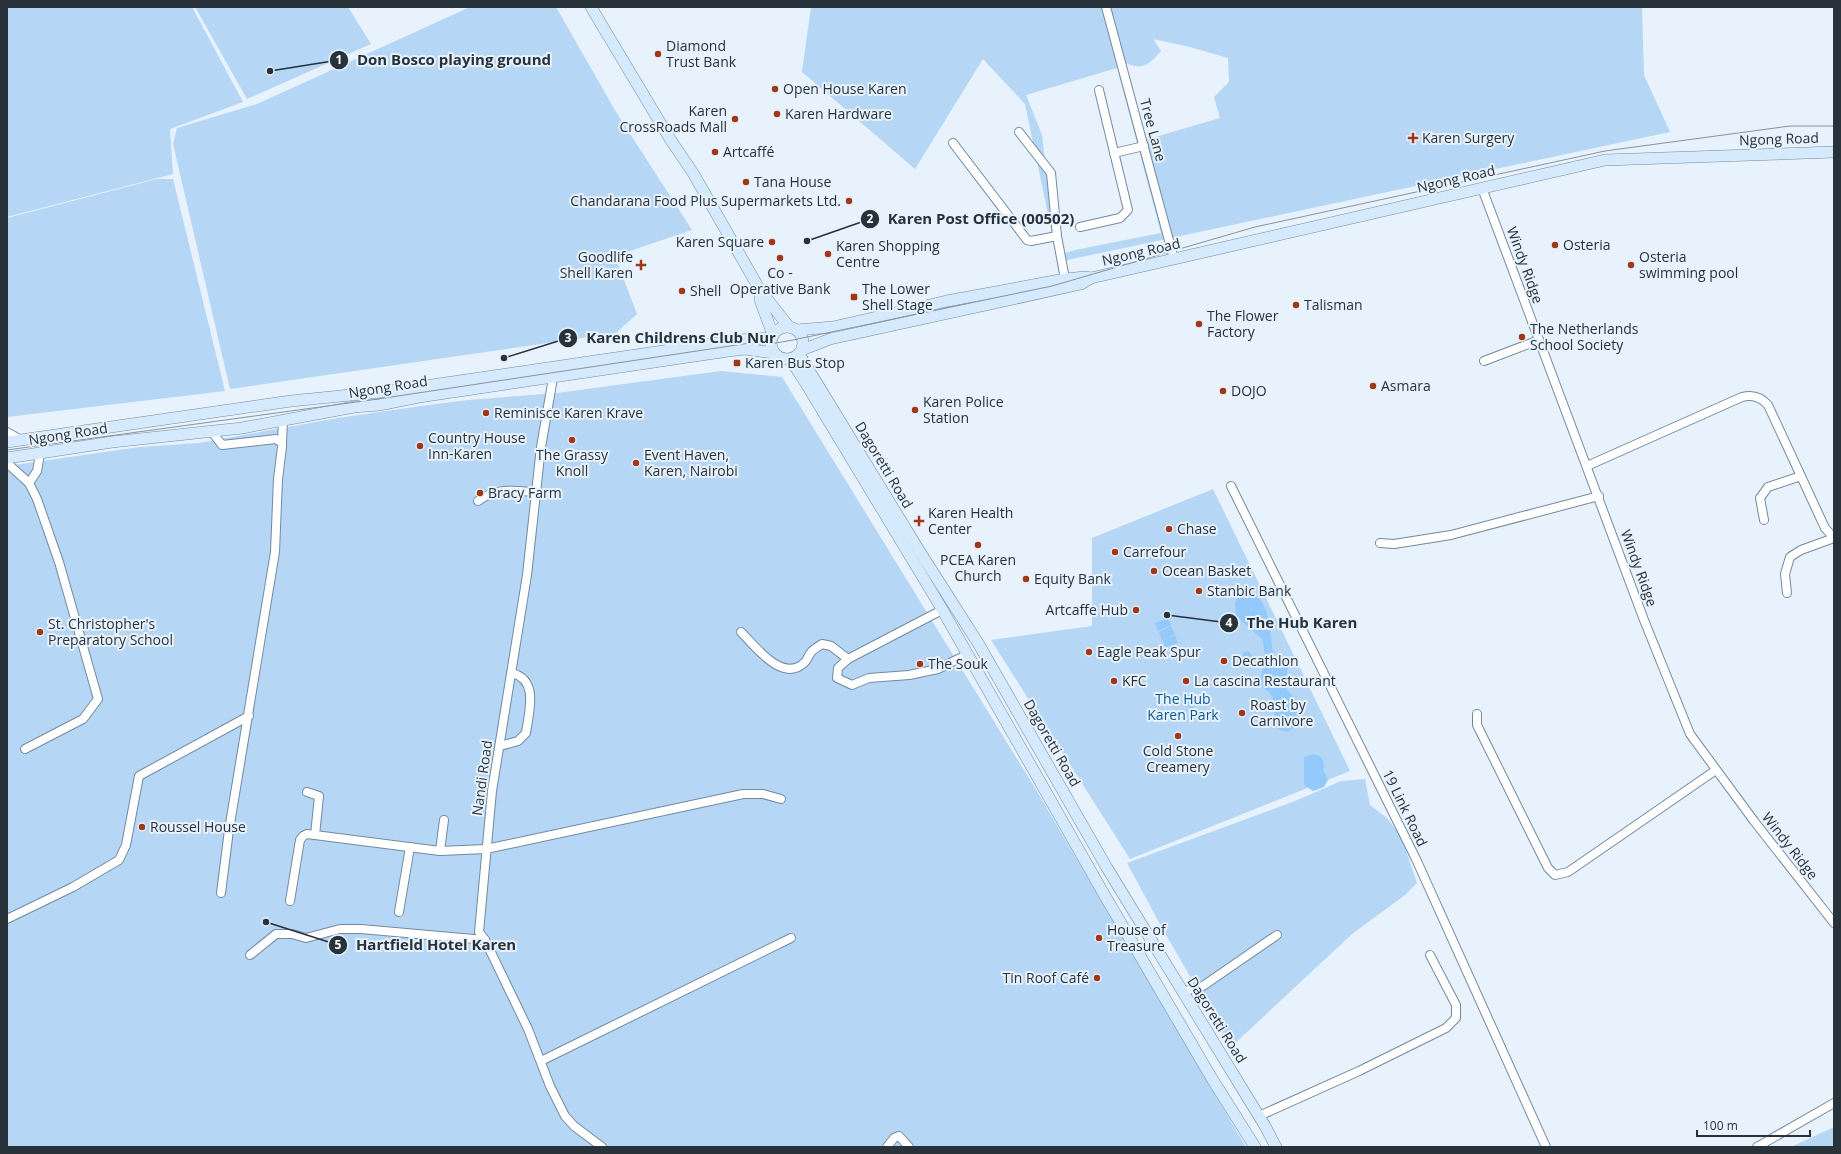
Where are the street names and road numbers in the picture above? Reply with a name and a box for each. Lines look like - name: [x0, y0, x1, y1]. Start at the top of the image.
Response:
- street label: Tree Lane: [1136, 96, 1171, 164]
- street label: Ngong Road: [1739, 128, 1819, 149]
- street label: Ngong Road: [1415, 160, 1497, 197]
- street label: Windy Ridge: [1503, 224, 1548, 306]
- street label: Ngong Road: [1100, 233, 1182, 270]
- street label: Ngong Road: [347, 371, 429, 402]
- street label: Ngong Road: [27, 418, 109, 449]
- street label: Dagoretti Road: [851, 418, 918, 512]
- street label: Windy Ridge: [1617, 527, 1662, 609]
- street label: Dagoretti Road: [1020, 696, 1085, 790]
- street label: Nandi Road: [467, 739, 496, 817]
- street label: 19 Link Road: [1379, 766, 1432, 849]
- street label: Windy Ridge: [1758, 808, 1823, 883]
- street label: Dagoretti Road: [1183, 973, 1251, 1066]

